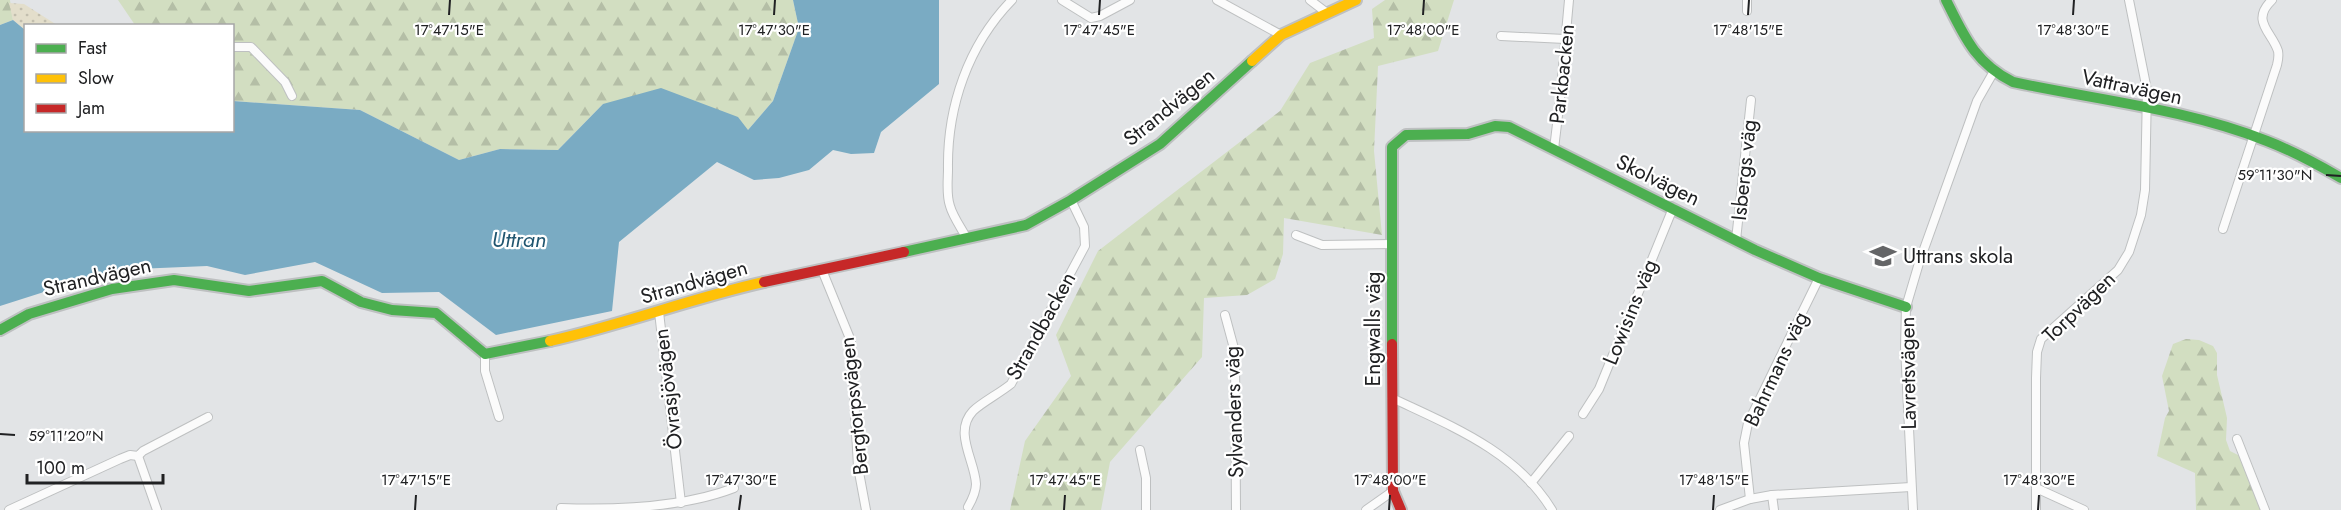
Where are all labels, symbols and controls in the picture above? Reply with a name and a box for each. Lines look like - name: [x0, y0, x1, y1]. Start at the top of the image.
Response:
- text: 17°47'15"E: [414, 19, 484, 41]
- text: 17°47'30"E: [738, 19, 810, 41]
- text: 17°47'45"E: [1063, 19, 1135, 41]
- text: 17°48'00"E: [1386, 19, 1460, 41]
- text: 17°48'15"E: [1713, 19, 1783, 41]
- text: 17°48'30"E: [2037, 19, 2109, 41]
- street label: Parkbacken: [1542, 23, 1582, 125]
- legend: [24, 24, 234, 132]
- text: Fast: [78, 35, 107, 61]
- street label: Strandvägen: [1117, 61, 1221, 153]
- street label: Vattravägen: [2079, 62, 2185, 112]
- text: Slow: [78, 65, 115, 91]
- text: Jam: [76, 95, 105, 121]
- street label: Isbergs väg: [1724, 118, 1764, 222]
- street label: Skolvägen: [1611, 147, 1705, 213]
- text: 59°11'30"N: [2238, 164, 2312, 186]
- water label: Uttran: [492, 223, 546, 255]
- school or university icon: Uttrans skola: [1868, 241, 1898, 271]
- place label: Uttrans skola: [1903, 241, 2013, 271]
- street label: Strandvägen: [40, 250, 154, 304]
- street label: Strandvägen: [637, 252, 751, 312]
- street label: Lowisins väg: [1595, 255, 1665, 369]
- street label: Torpvägen: [2036, 265, 2122, 349]
- street label: Strandbacken: [999, 266, 1083, 386]
- street label: Engwalls väg: [1358, 272, 1388, 386]
- street label: Bahrmans väg: [1736, 307, 1816, 431]
- street label: Lavretsvägen: [1892, 316, 1924, 430]
- street label: Övrasjövägen: [646, 327, 690, 451]
- street label: Bergtorpsvägen: [832, 335, 876, 477]
- street label: Sylvanders väg: [1217, 345, 1251, 479]
- text: 59°11'20"N: [28, 425, 104, 447]
- scale bar: [27, 447, 164, 485]
- text: 100 m: [36, 455, 85, 481]
- text: 17°47'15"E: [381, 469, 451, 491]
- text: 17°47'30"E: [705, 469, 777, 491]
- text: 17°47'45"E: [1029, 469, 1101, 491]
- text: 17°48'00"E: [1353, 469, 1427, 491]
- text: 17°48'15"E: [1679, 469, 1749, 491]
- text: 17°48'30"E: [2003, 469, 2075, 491]

